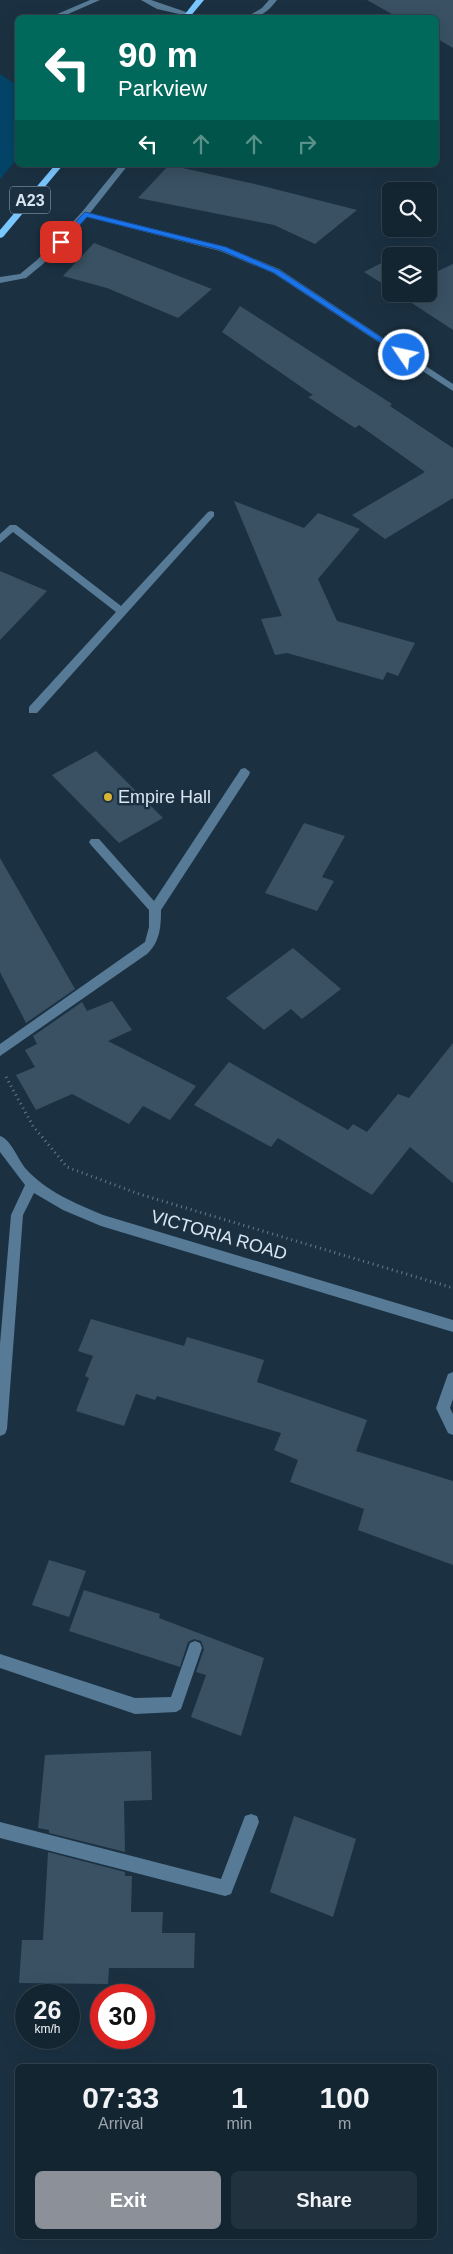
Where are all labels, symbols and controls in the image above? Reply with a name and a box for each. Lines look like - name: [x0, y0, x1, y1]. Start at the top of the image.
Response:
- icon: left: [35, 35, 100, 100]
- text: 90 m: [118, 35, 198, 74]
- text: Parkview: [118, 76, 207, 101]
- icon: left: [134, 130, 162, 158]
- icon: ahead: [187, 130, 215, 158]
- icon: ahead: [240, 130, 268, 158]
- icon: right: [293, 130, 321, 158]
- map controls: [382, 182, 437, 302]
- button: search: [382, 182, 437, 237]
- road number: A23: [10, 186, 50, 214]
- pin: [40, 221, 82, 263]
- icon: arrive: [47, 228, 75, 256]
- button: layers: [382, 247, 437, 302]
- position arrow: [377, 328, 429, 380]
- place label: Empire Hall: [118, 787, 211, 807]
- marker: Empire Hall: [102, 791, 114, 803]
- street label: VICTORIA ROAD: [149, 1206, 289, 1264]
- speed limit sign: 30: [90, 1984, 155, 2049]
- text: 26: [34, 1996, 61, 2024]
- text: km/h: [34, 2022, 61, 2036]
- text: 07:33: [82, 2081, 159, 2114]
- text: 1: [231, 2081, 248, 2114]
- text: 100: [320, 2081, 370, 2114]
- text: Arrival: [98, 2115, 143, 2132]
- text: min: [226, 2115, 252, 2132]
- text: m: [338, 2115, 351, 2132]
- button: Exit: [35, 2171, 221, 2229]
- button: Share: [231, 2171, 417, 2229]

